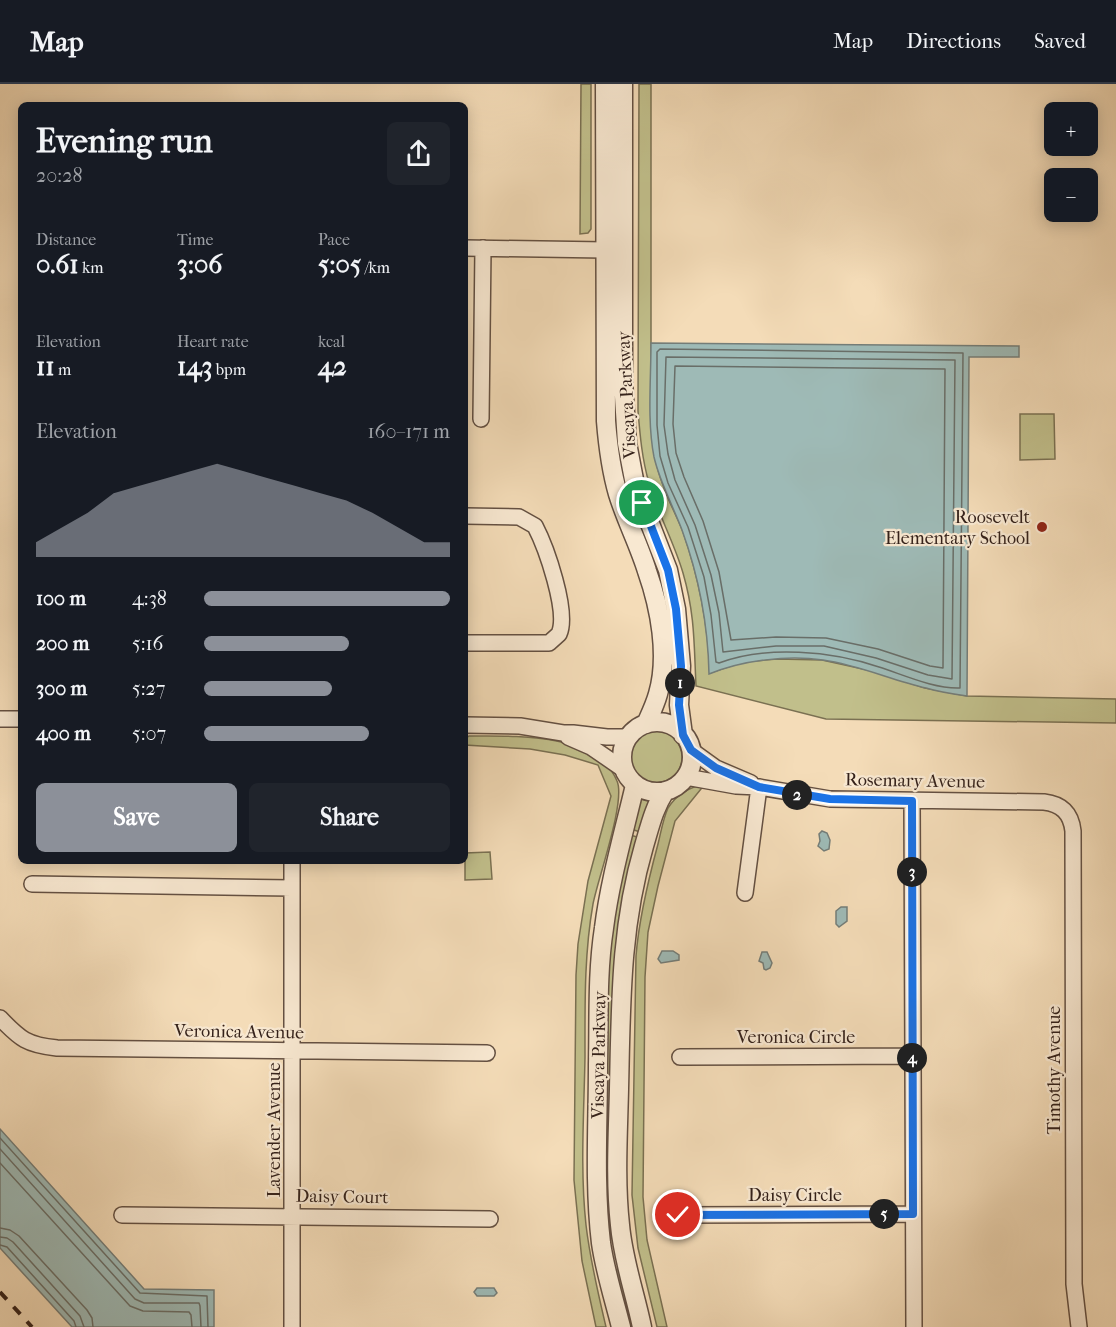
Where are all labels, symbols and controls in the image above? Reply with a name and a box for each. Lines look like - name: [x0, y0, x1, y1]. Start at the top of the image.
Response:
- text: Map: [30, 25, 84, 58]
- text: Map: [833, 29, 873, 53]
- text: Directions: [906, 29, 1001, 53]
- text: Saved: [1034, 29, 1086, 53]
- map controls: [1044, 102, 1098, 222]
- button: +: [1044, 102, 1098, 156]
- text: Evening run: [36, 122, 213, 161]
- button: share: [387, 122, 450, 185]
- text: 20:28: [36, 164, 83, 187]
- button: −: [1044, 168, 1098, 222]
- text: Distance: [36, 230, 96, 249]
- text: Time: [177, 230, 213, 249]
- text: Pace: [318, 230, 350, 249]
- text: 0.61: [36, 249, 79, 280]
- text: 3:06: [177, 249, 222, 280]
- text: 5:05: [318, 249, 361, 280]
- text: km: [79, 258, 104, 277]
- text: /km: [361, 258, 390, 277]
- street label: Viscaya Parkway: [613, 329, 641, 460]
- text: Elevation: [36, 332, 101, 351]
- text: Heart rate: [177, 332, 249, 351]
- text: kcal: [318, 332, 345, 351]
- text: 11: [36, 351, 55, 382]
- text: 143: [177, 351, 212, 382]
- text: 42: [318, 351, 347, 382]
- text: m: [55, 360, 71, 379]
- text: bpm: [212, 360, 246, 379]
- text: Elevation: [36, 420, 117, 443]
- text: 160–171 m: [368, 420, 450, 443]
- pin: [616, 477, 667, 528]
- icon: arrive: [625, 486, 658, 519]
- place label: Roosevelt Elementary School: [885, 507, 1031, 549]
- marker: Roosevelt Elementary School: [1035, 520, 1049, 534]
- text: 100 m: [36, 587, 86, 610]
- text: 4:38: [132, 587, 167, 610]
- text: 200 m: [36, 632, 89, 655]
- text: 5:16: [132, 632, 163, 655]
- pin: 1: [665, 668, 695, 698]
- text: 1: [677, 673, 683, 692]
- text: 300 m: [36, 677, 87, 700]
- text: 5:27: [132, 677, 165, 700]
- text: 400 m: [36, 722, 91, 745]
- text: 5:07: [132, 722, 166, 745]
- street label: Rosemary Avenue: [845, 769, 985, 793]
- pin: 2: [782, 780, 812, 810]
- button: Save: [36, 783, 237, 852]
- button: Share: [249, 783, 450, 852]
- text: 2: [793, 785, 801, 804]
- pin: 3: [897, 857, 927, 887]
- text: 3: [909, 862, 915, 881]
- street label: Viscaya Parkway: [587, 990, 611, 1120]
- street label: Timothy Avenue: [1044, 1006, 1065, 1134]
- street label: Veronica Avenue: [173, 1020, 304, 1044]
- street label: Veronica Circle: [736, 1027, 855, 1048]
- pin: 4: [897, 1043, 927, 1073]
- text: 4: [907, 1048, 917, 1067]
- street label: Lavender Avenue: [264, 1062, 285, 1198]
- street label: Daisy Circle: [748, 1185, 842, 1206]
- street label: Daisy Court: [295, 1186, 389, 1208]
- pin: [652, 1189, 703, 1240]
- icon: check: [661, 1198, 694, 1231]
- pin: 5: [869, 1199, 899, 1229]
- text: 5: [881, 1204, 887, 1223]

